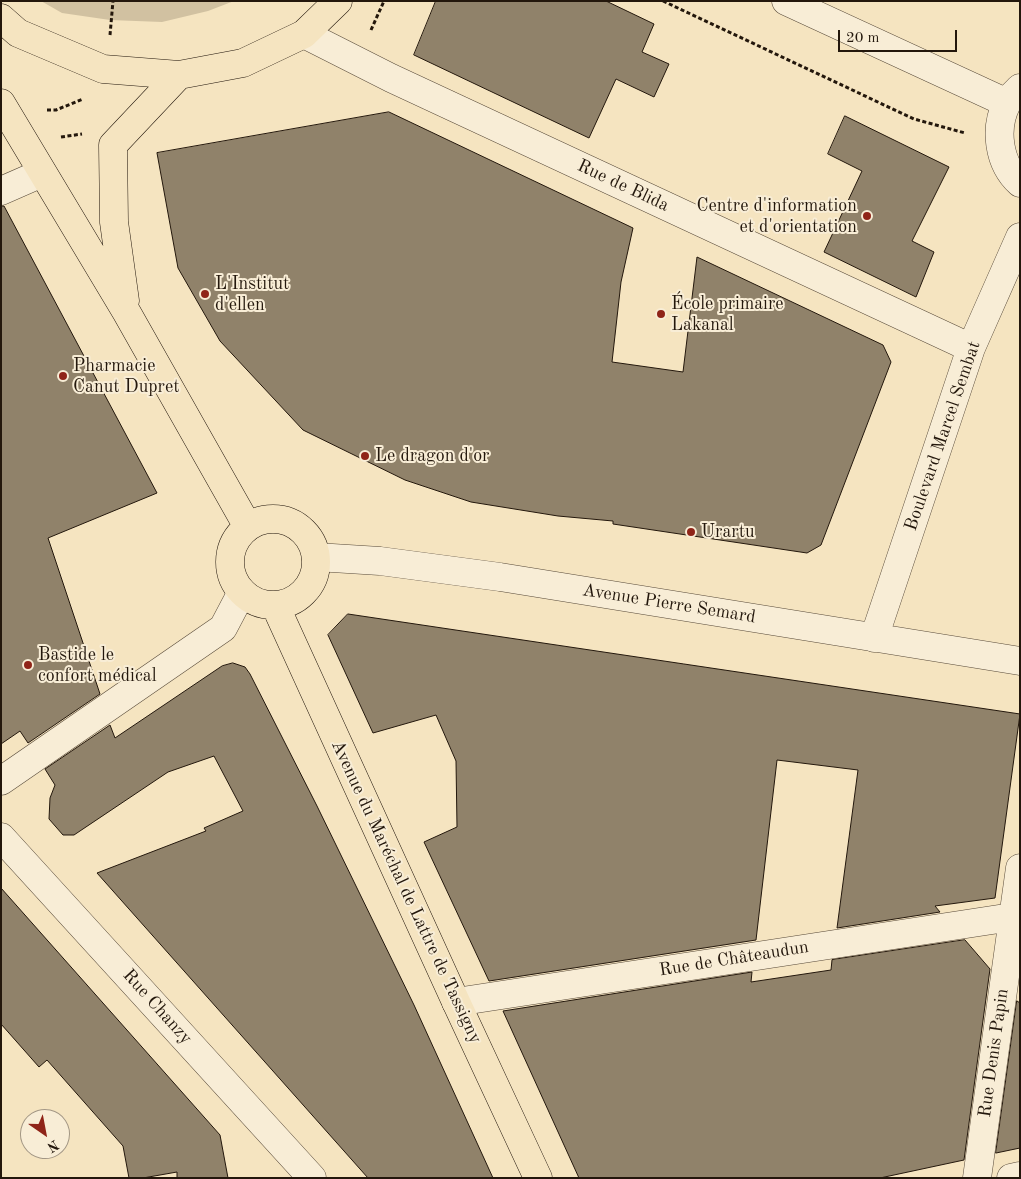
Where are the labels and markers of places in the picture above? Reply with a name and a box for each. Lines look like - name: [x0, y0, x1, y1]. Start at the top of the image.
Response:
- place label: Centre d'information et d'orientation: [696, 195, 857, 238]
- marker: Centre d'information et d'orientation: [861, 210, 873, 222]
- place label: L'Institut d'ellen: [215, 273, 289, 316]
- marker: L'Institut d'ellen: [199, 288, 211, 300]
- place label: École primaire Lakanal: [671, 293, 784, 336]
- marker: École primaire Lakanal: [655, 308, 667, 320]
- place label: Pharmacie Canut Dupret: [73, 355, 180, 398]
- marker: Pharmacie Canut Dupret: [57, 370, 69, 382]
- place label: Le dragon d'or: [375, 445, 489, 467]
- marker: Le dragon d'or: [359, 450, 371, 462]
- place label: Urartu: [701, 521, 755, 543]
- marker: Urartu: [685, 526, 697, 538]
- place label: Bastide le confort médical: [38, 644, 157, 686]
- marker: Bastide le confort médical: [22, 659, 34, 671]

